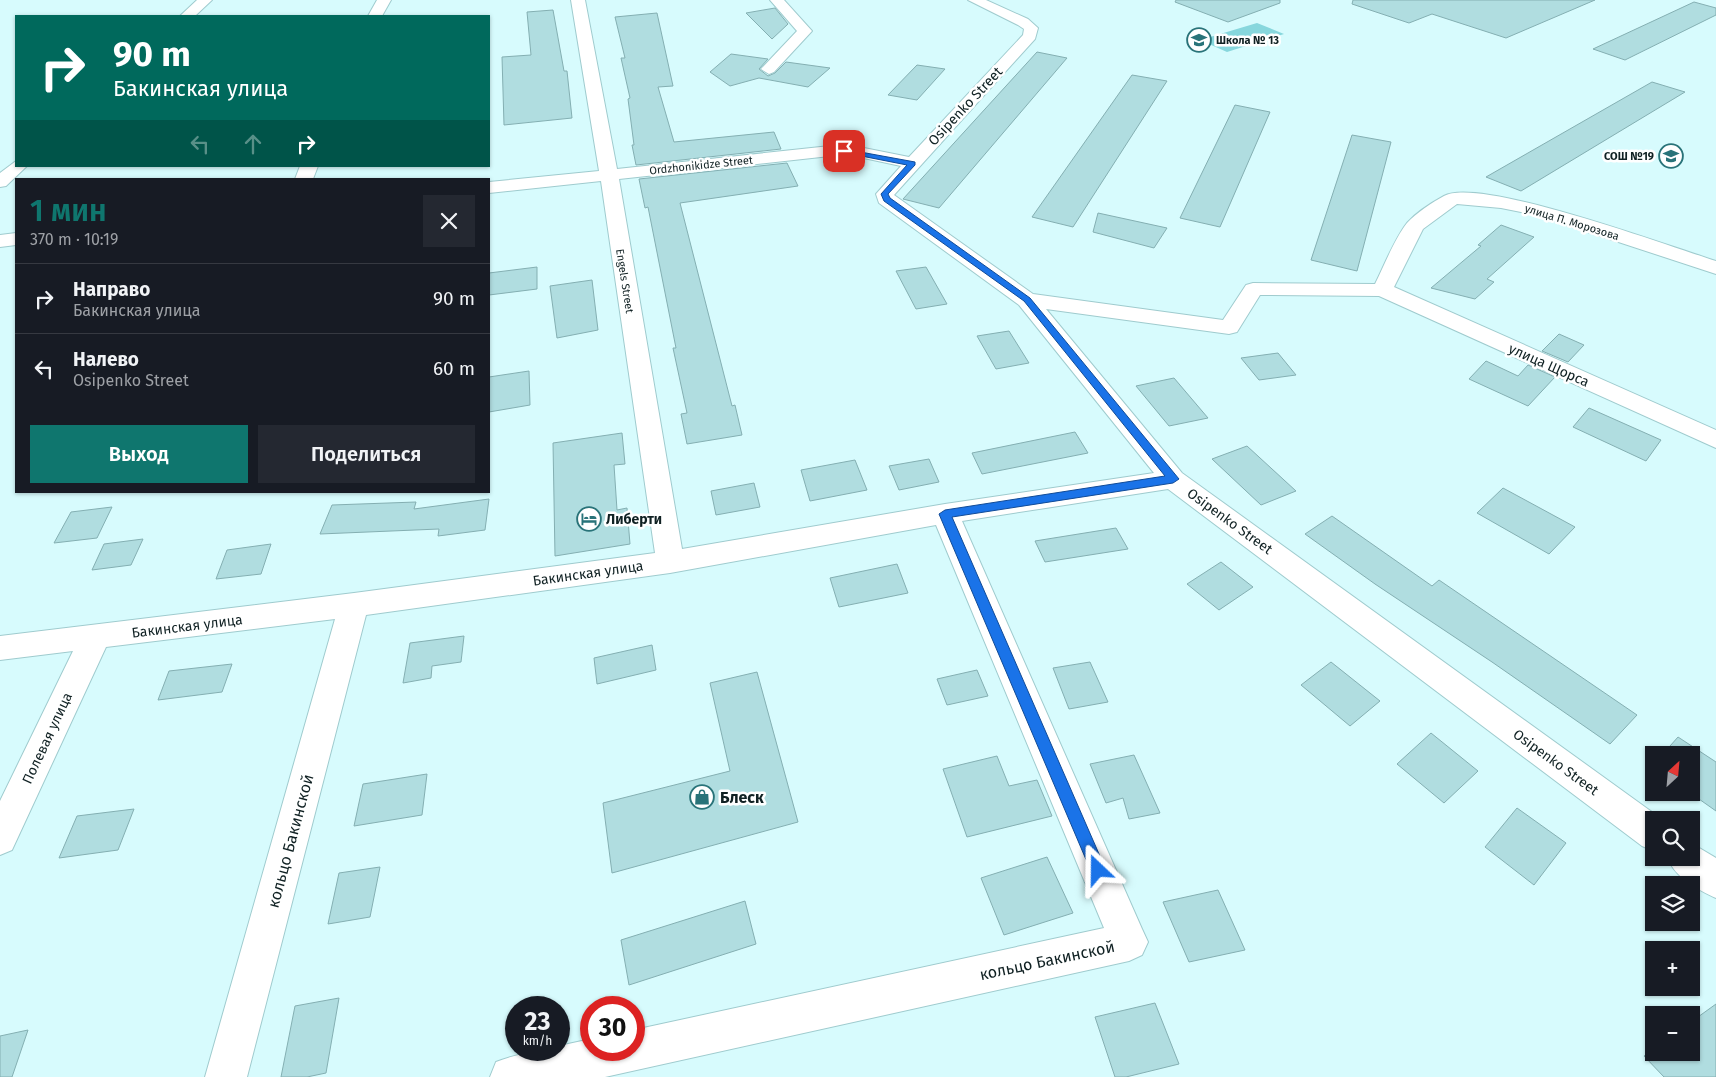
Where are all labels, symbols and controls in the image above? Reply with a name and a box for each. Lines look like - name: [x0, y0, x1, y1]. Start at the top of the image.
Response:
- school or university icon: Школа № 13: [1186, 27, 1212, 53]
- text: 90 m: [113, 33, 191, 75]
- place label: Школа № 13: [1216, 34, 1279, 47]
- icon: right: [30, 35, 95, 100]
- street label: Osipenko Street: [925, 63, 1007, 149]
- text: Бакинская улица: [113, 75, 288, 102]
- icon: left: [186, 130, 214, 158]
- icon: ahead: [239, 130, 267, 158]
- icon: right: [292, 130, 320, 158]
- pin: [823, 130, 865, 172]
- icon: arrive: [830, 137, 858, 165]
- school or university icon: СОШ №19: [1658, 143, 1684, 169]
- place label: СОШ №19: [1604, 150, 1654, 163]
- street label: Ordzhonikidze Street: [649, 154, 754, 177]
- text: 1 мин: [30, 193, 107, 229]
- button: close: [423, 195, 475, 247]
- street label: улица П. Морозова: [1523, 202, 1621, 243]
- text: 370 m · 10:19: [30, 230, 118, 249]
- street label: Engels Street: [613, 248, 636, 314]
- text: Направо: [73, 278, 150, 301]
- icon: right: [30, 285, 58, 313]
- text: 90 m: [433, 287, 475, 310]
- text: Бакинская улица: [73, 301, 200, 320]
- street label: улица Щорса: [1506, 340, 1592, 391]
- text: Налево: [73, 348, 139, 371]
- icon: left: [30, 355, 58, 383]
- text: 60 m: [433, 357, 475, 380]
- text: Osipenko Street: [73, 371, 189, 390]
- button: Выход: [30, 425, 248, 483]
- button: Поделиться: [258, 425, 475, 483]
- street label: Osipenko Street: [1184, 485, 1276, 559]
- hotel icon: Либерти: [576, 506, 602, 532]
- place label: Либерти: [606, 511, 662, 528]
- street label: Бакинская улица: [532, 557, 644, 590]
- street label: Бакинская улица: [131, 611, 243, 642]
- street label: Полевая улица: [19, 690, 76, 787]
- street label: Osipenko Street: [1510, 726, 1602, 800]
- north arrow: [1645, 746, 1700, 801]
- map controls: [1645, 746, 1700, 1061]
- street label: кольцо Бакинской: [263, 772, 317, 910]
- shop icon: Блеск: [689, 784, 715, 810]
- place label: Блеск: [720, 788, 764, 807]
- button: search: [1645, 811, 1700, 866]
- position arrow: [1071, 843, 1123, 895]
- button: layers: [1645, 876, 1700, 931]
- street label: кольцо Бакинской: [978, 937, 1116, 984]
- button: +: [1645, 941, 1700, 996]
- speed limit sign: 30: [580, 996, 645, 1061]
- button: −: [1645, 1006, 1700, 1061]
- text: 23: [525, 1007, 550, 1037]
- text: km/h: [523, 1034, 552, 1048]

